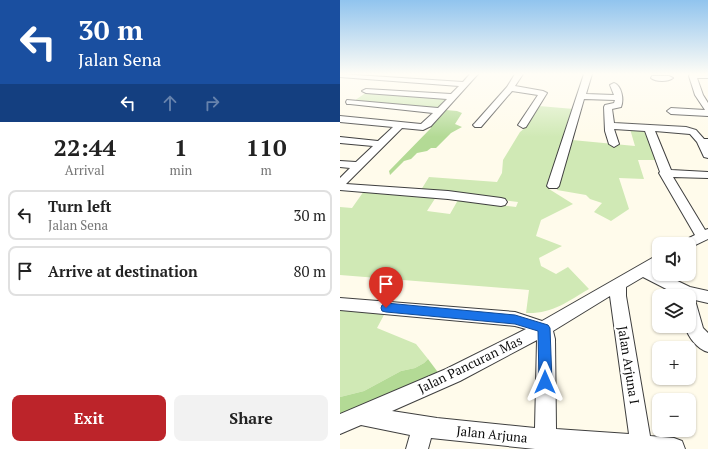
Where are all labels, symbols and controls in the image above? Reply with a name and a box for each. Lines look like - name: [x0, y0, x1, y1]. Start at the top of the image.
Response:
- text: 30 m: [78, 11, 143, 48]
- icon: left: [12, 16, 64, 68]
- text: Jalan Sena: [78, 47, 161, 71]
- icon: left: [117, 92, 139, 114]
- icon: ahead: [159, 92, 181, 114]
- icon: right: [201, 92, 223, 114]
- text: 22:44: [53, 131, 116, 163]
- text: 1: [174, 131, 188, 163]
- text: 110: [246, 131, 286, 163]
- text: Arrival: [65, 161, 105, 179]
- text: min: [169, 161, 192, 179]
- text: m: [261, 161, 272, 179]
- text: Turn left: [48, 196, 112, 216]
- icon: left: [14, 204, 36, 226]
- text: 30 m: [293, 205, 326, 225]
- text: Jalan Sena: [48, 216, 108, 234]
- map controls: [652, 237, 696, 437]
- button: sound: [652, 237, 696, 281]
- icon: arrive: [14, 260, 36, 282]
- text: Arrive at destination: [48, 261, 198, 281]
- text: 80 m: [293, 261, 326, 281]
- pin: [369, 267, 403, 308]
- icon: arrive: [375, 273, 397, 295]
- button: layers: [652, 289, 696, 333]
- street label: Jalan Arjuna I: [614, 324, 644, 406]
- street label: Jalan Pancuran Mas: [415, 331, 525, 397]
- button: +: [652, 341, 696, 385]
- position arrow: [524, 361, 566, 403]
- button: −: [652, 393, 696, 437]
- button: Exit: [12, 395, 166, 441]
- button: Share: [174, 395, 328, 441]
- street label: Jalan Arjuna: [456, 421, 529, 447]

